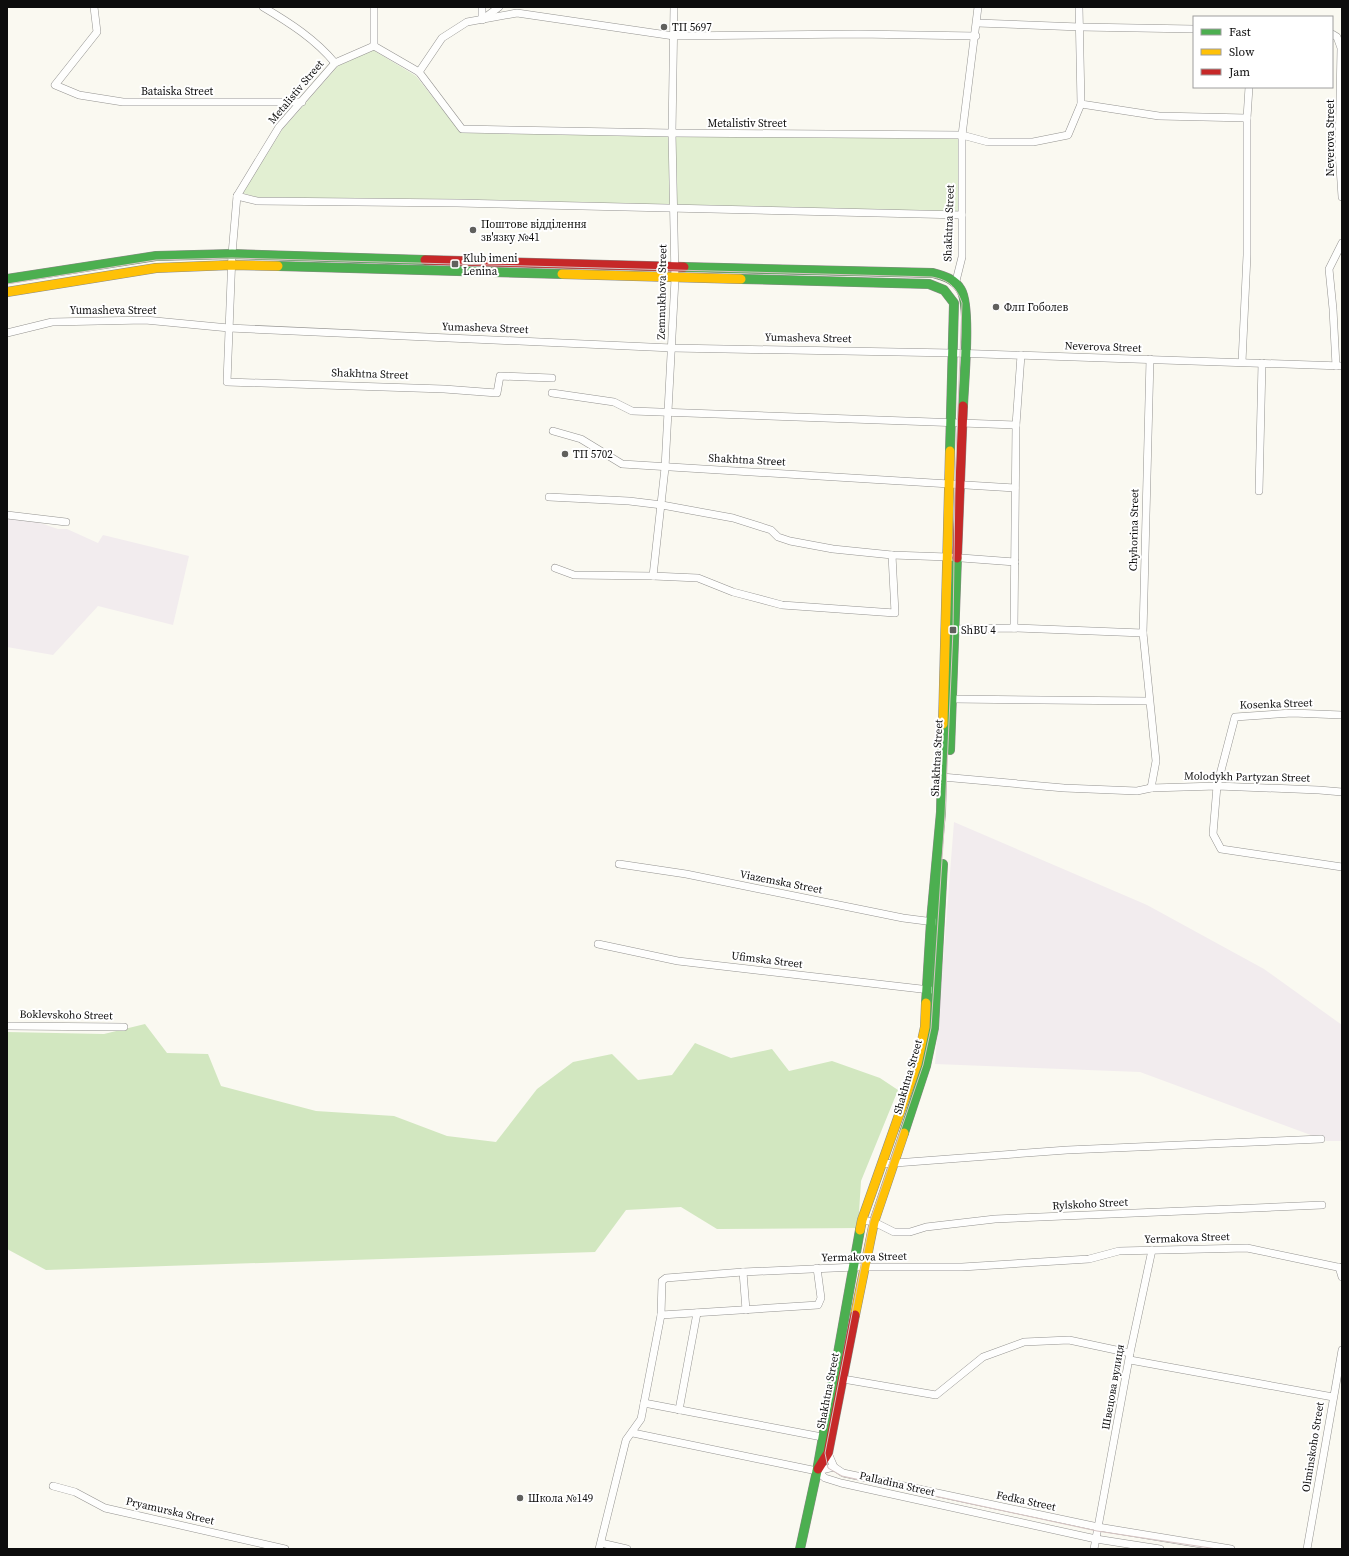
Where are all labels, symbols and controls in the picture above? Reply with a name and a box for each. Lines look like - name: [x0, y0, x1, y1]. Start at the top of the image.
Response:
- legend: [1193, 16, 1333, 88]
- place label: ТП 5697: [672, 20, 712, 35]
- marker: ТП 5697: [659, 22, 669, 32]
- text: Fast: [1229, 24, 1251, 40]
- text: Slow: [1229, 44, 1255, 60]
- street label: Metalistiv Street: [265, 57, 327, 127]
- text: Jam: [1228, 64, 1250, 80]
- street label: Bataiska Street: [141, 84, 214, 99]
- street label: Neverova Street: [1323, 99, 1338, 176]
- street label: Metalistiv Street: [707, 116, 787, 131]
- street label: Shakhtna Street: [940, 184, 958, 262]
- place label: Поштове відділення зв'язку №41: [481, 217, 587, 245]
- marker: Поштове відділення зв'язку №41: [468, 225, 478, 235]
- street label: Zemnukhova Street: [654, 244, 670, 340]
- place label: Klub imeni Lenina: [463, 251, 518, 279]
- marker: Klub imeni Lenina: [450, 259, 460, 269]
- place label: Флп Гоболев: [1004, 300, 1068, 315]
- marker: Флп Гоболев: [991, 302, 1001, 312]
- street label: Yumasheva Street: [70, 303, 157, 318]
- street label: Yumasheva Street: [441, 319, 529, 337]
- street label: Yumasheva Street: [764, 330, 852, 346]
- street label: Neverova Street: [1064, 338, 1142, 356]
- street label: Shakhtna Street: [331, 365, 409, 383]
- place label: ТП 5702: [573, 447, 613, 462]
- marker: ТП 5702: [560, 449, 570, 459]
- street label: Shakhtna Street: [708, 450, 786, 470]
- street label: Chyhorina Street: [1126, 488, 1142, 571]
- place label: ShBU 4: [961, 623, 996, 638]
- marker: ShBU 4: [948, 625, 958, 635]
- street label: Kosenka Street: [1239, 695, 1313, 713]
- street label: Shakhtna Street: [927, 719, 947, 797]
- street label: Molodykh Partyzan Street: [1184, 768, 1311, 786]
- street label: Viazemska Street: [738, 867, 824, 897]
- street label: Ufimska Street: [731, 948, 804, 972]
- street label: Boklevskoho Street: [19, 1007, 113, 1023]
- street label: Shakhtna Street: [890, 1037, 926, 1116]
- street label: Rylskoho Street: [1052, 1195, 1129, 1213]
- street label: Yermakova Street: [1144, 1229, 1230, 1247]
- street label: Yermakova Street: [821, 1249, 907, 1265]
- street label: Швецова вулиця: [1098, 1343, 1128, 1431]
- street label: Shakhtna Street: [813, 1351, 843, 1430]
- street label: Olminskoho Street: [1298, 1400, 1328, 1493]
- street label: Palladina Street: [858, 1468, 937, 1500]
- street label: Fedka Street: [995, 1487, 1057, 1515]
- place label: Школа №149: [528, 1491, 593, 1506]
- marker: Школа №149: [515, 1493, 525, 1503]
- street label: Pryamurska Street: [124, 1494, 216, 1529]

